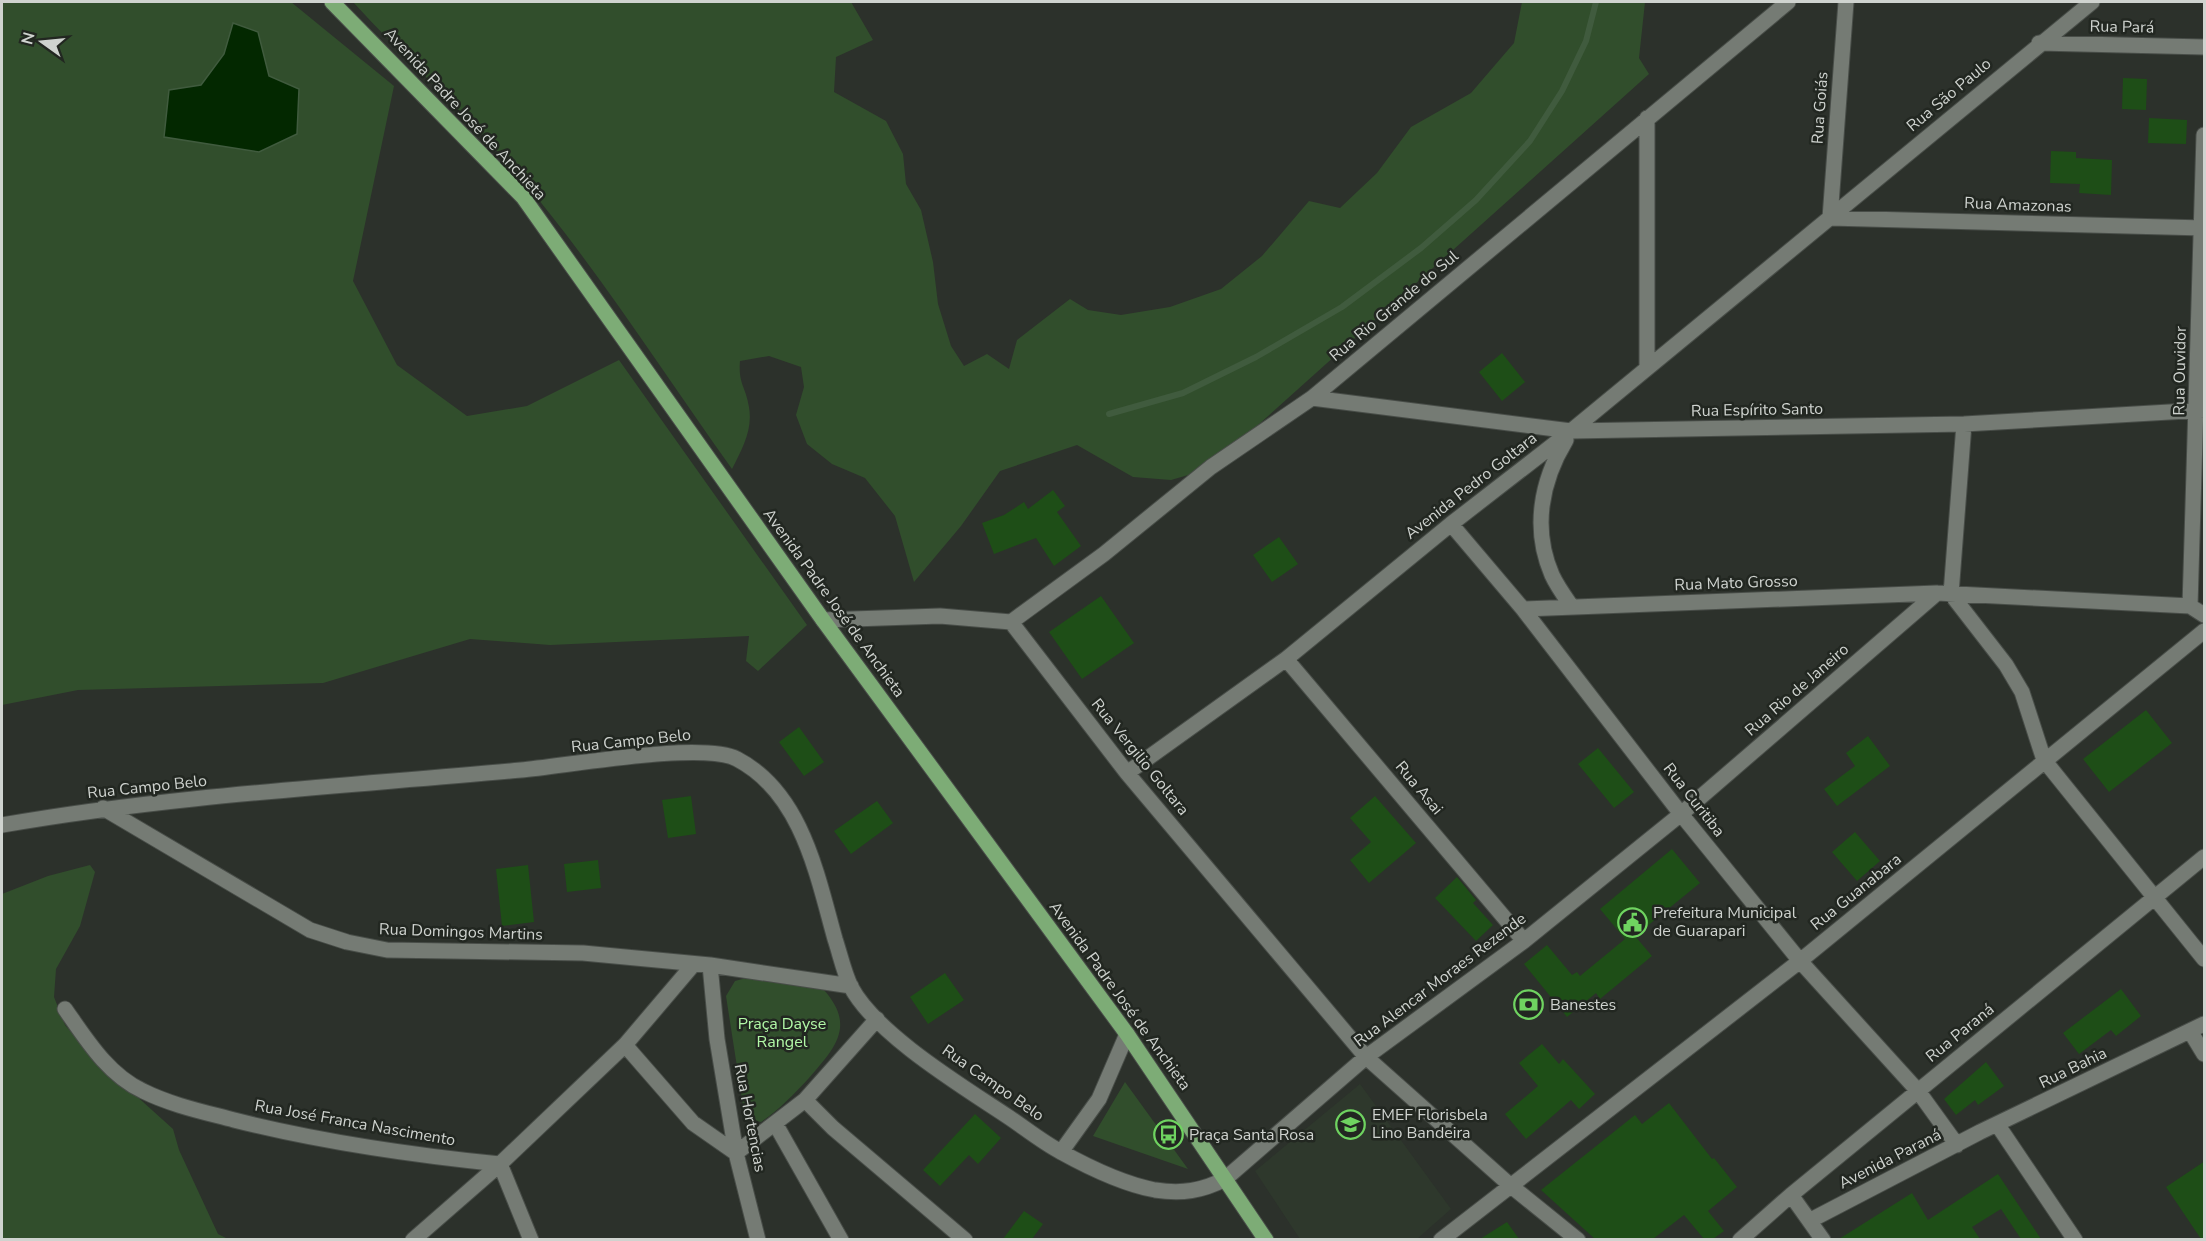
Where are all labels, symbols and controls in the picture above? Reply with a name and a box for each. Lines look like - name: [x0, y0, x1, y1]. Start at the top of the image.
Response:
- north arrow: [12, 12, 72, 72]
- street label: Rua Pará: [2090, 15, 2154, 39]
- street label: Avenida Padre José de Anchieta: [379, 23, 551, 205]
- text: N: [16, 30, 41, 47]
- street label: Rua São Paulo: [1902, 53, 1996, 137]
- street label: Rua Goiás: [1806, 71, 1834, 145]
- street label: Rua Amazonas: [1964, 192, 2072, 218]
- street label: Rua Rio Grande do Sul: [1325, 245, 1463, 367]
- street label: Rua Ouvidor: [2168, 326, 2192, 416]
- street label: Rua Espírito Santo: [1691, 398, 1823, 422]
- street label: Avenida Pedro Goltara: [1400, 427, 1542, 545]
- street label: Avenida Padre José de Anchieta: [758, 504, 910, 702]
- street label: Rua Mato Grosso: [1674, 570, 1798, 596]
- street label: Rua Rio de Janeiro: [1740, 639, 1854, 741]
- street label: Rua Vergilio Goltara: [1086, 694, 1194, 820]
- street label: Rua Campo Belo: [570, 724, 692, 758]
- street label: Rua Asai: [1390, 757, 1448, 819]
- street label: Rua Curitiba: [1658, 758, 1730, 842]
- street label: Rua Campo Belo: [86, 770, 208, 804]
- street label: Rua Guanabara: [1806, 849, 1906, 935]
- street label: Avenida Padre José de Anchieta: [1044, 897, 1196, 1095]
- place label: Prefeitura Municipal de Guarapari: [1653, 902, 1797, 942]
- public building icon: Prefeitura Municipal de Guarapari: [1616, 906, 1648, 938]
- street label: Rua Alencar Moraes Rezende: [1349, 908, 1531, 1052]
- street label: Rua Domingos Martins: [379, 918, 543, 946]
- bank icon: Banestes: [1513, 989, 1545, 1021]
- place label: Banestes: [1550, 994, 1616, 1016]
- street label: Rua Paraná: [1921, 999, 1999, 1067]
- park label: Praça Dayse Rangel: [738, 1013, 826, 1053]
- street label: Rua Campo Belo: [937, 1040, 1049, 1127]
- street label: Rua Bahia: [2035, 1042, 2111, 1094]
- street label: Rua Hortencias: [729, 1062, 771, 1174]
- street label: Rua José Franca Nascimento: [253, 1095, 457, 1152]
- place label: EMEF Florisbela Lino Bandeira: [1372, 1104, 1488, 1144]
- school or university icon: EMEF Florisbela Lino Bandeira: [1335, 1108, 1367, 1140]
- bus stop icon: Praça Santa Rosa: [1152, 1119, 1184, 1151]
- place label: Praça Santa Rosa: [1189, 1124, 1314, 1146]
- street label: Avenida Paraná: [1835, 1124, 1945, 1194]

